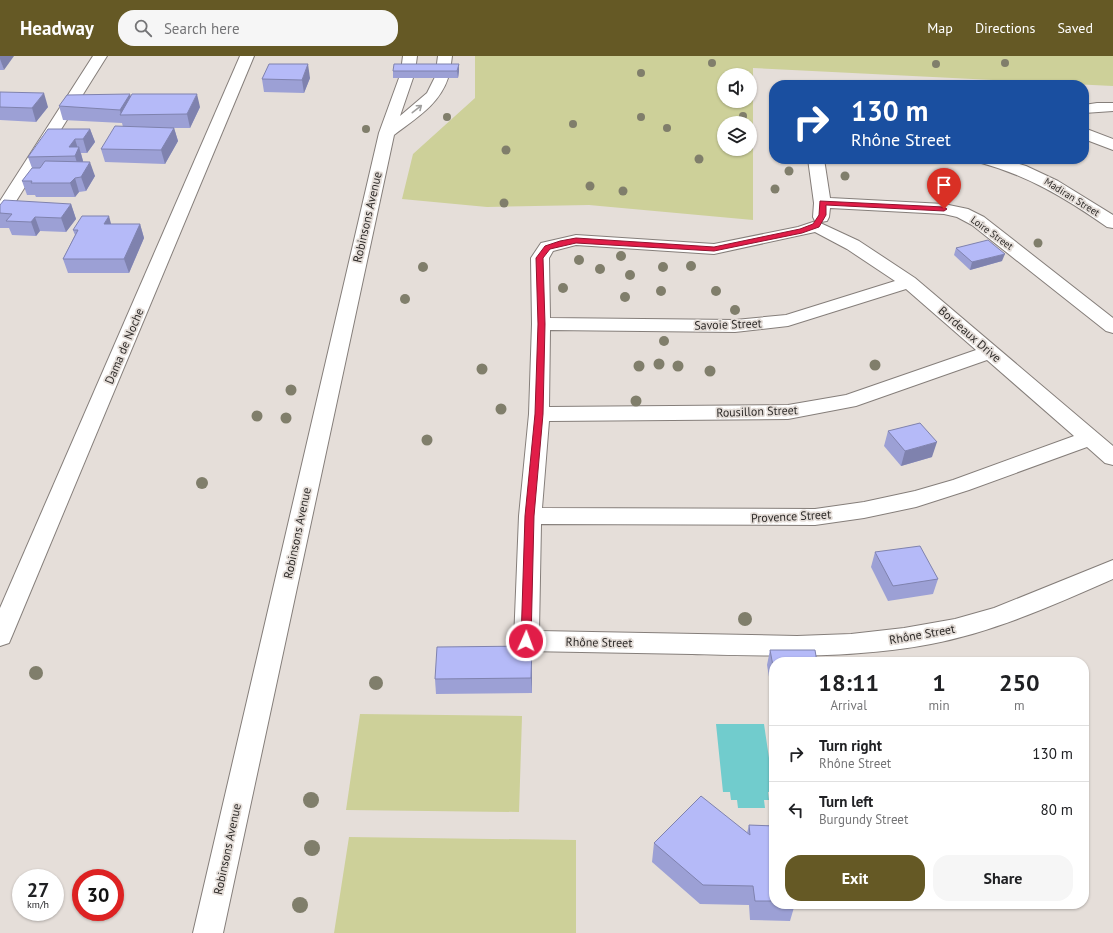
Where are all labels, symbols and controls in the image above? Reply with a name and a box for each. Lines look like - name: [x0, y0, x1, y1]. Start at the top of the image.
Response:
- search box: [118, 10, 398, 46]
- text: Headway: [20, 16, 94, 40]
- icon: search: [132, 17, 154, 39]
- text: Search here: [164, 19, 240, 38]
- text: Map: [927, 19, 953, 37]
- text: Directions: [975, 19, 1035, 37]
- text: Saved: [1057, 19, 1093, 37]
- map controls: [717, 68, 757, 156]
- button: sound: [717, 68, 757, 108]
- text: 130 m: [851, 92, 928, 129]
- icon: right: [785, 96, 837, 148]
- one-way arrow: [412, 105, 423, 113]
- button: layers: [717, 116, 757, 156]
- text: Rhône Street: [851, 128, 951, 151]
- pin: [927, 168, 961, 209]
- street label: Robinsons Avenue: [349, 170, 385, 264]
- icon: arrive: [933, 174, 955, 196]
- street label: Madiran Street: [1042, 175, 1103, 220]
- street label: Loire Street: [968, 213, 1016, 253]
- street label: Bordeaux Drive: [935, 303, 1005, 365]
- street label: Dama de Noche: [101, 306, 147, 386]
- street label: Savoie Street: [694, 315, 762, 333]
- street label: Rousillon Street: [716, 402, 798, 420]
- street label: Robinsons Avenue: [280, 486, 314, 580]
- street label: Provence Street: [751, 506, 831, 526]
- position arrow: [505, 620, 547, 662]
- street label: Rhône Street: [888, 621, 956, 647]
- street label: Rhône Street: [566, 634, 632, 650]
- text: 18:11: [818, 667, 879, 698]
- text: 1: [932, 667, 946, 698]
- text: 250: [999, 667, 1040, 698]
- text: Arrival: [831, 697, 867, 714]
- text: min: [928, 697, 950, 714]
- text: m: [1014, 697, 1025, 714]
- text: Turn right: [819, 736, 882, 755]
- icon: right: [785, 743, 807, 765]
- text: 130 m: [1032, 744, 1073, 763]
- text: Rhône Street: [819, 755, 891, 772]
- text: Turn left: [819, 792, 873, 811]
- icon: left: [785, 799, 807, 821]
- text: 80 m: [1040, 800, 1073, 819]
- street label: Robinsons Avenue: [210, 802, 244, 896]
- text: Burgundy Street: [819, 811, 908, 828]
- button: Exit: [785, 855, 925, 901]
- button: Share: [933, 855, 1073, 901]
- speed limit sign: 30: [72, 869, 124, 921]
- text: 27: [27, 877, 49, 903]
- text: km/h: [27, 898, 49, 911]

